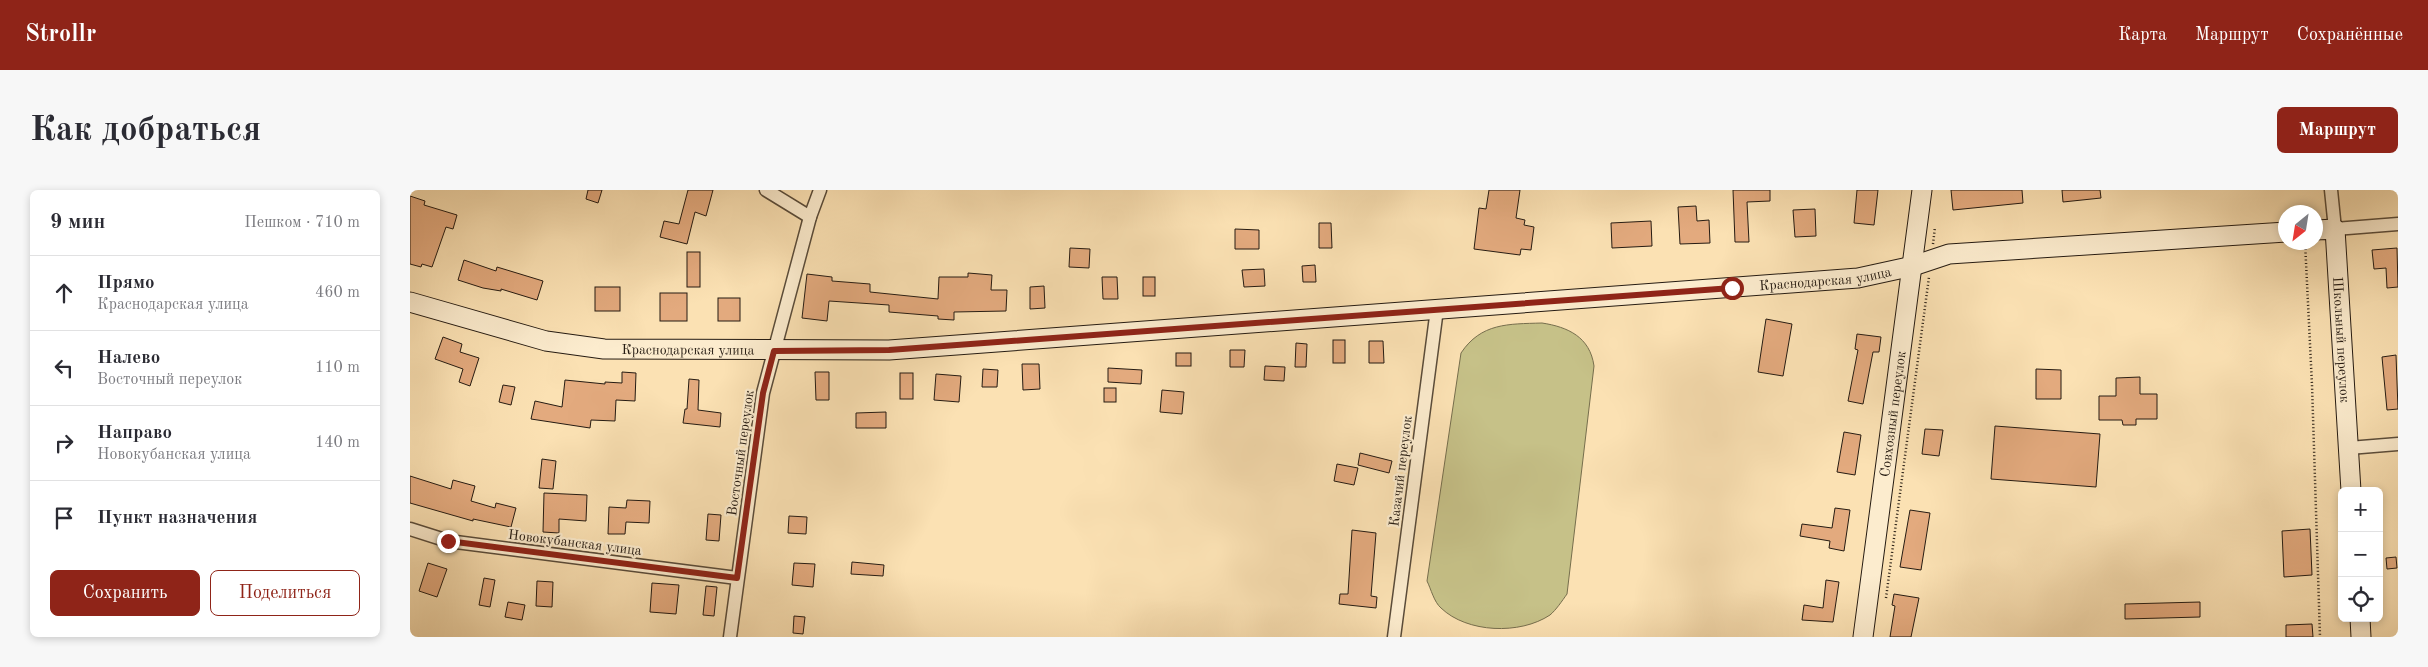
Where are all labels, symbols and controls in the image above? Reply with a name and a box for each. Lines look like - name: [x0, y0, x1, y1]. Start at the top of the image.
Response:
- text: Strollr: [25, 23, 96, 47]
- text: Карта: [2118, 26, 2167, 44]
- text: Маршрут: [2195, 26, 2269, 44]
- text: Сохранённые: [2297, 26, 2403, 44]
- button: Маршрут: [2277, 107, 2398, 153]
- text: Как добраться: [30, 113, 261, 148]
- north arrow: [2278, 205, 2323, 250]
- text: 9 мин: [50, 212, 105, 233]
- text: Пешком · 710 m: [244, 215, 360, 231]
- street label: Краснодарская улица: [1759, 265, 1893, 293]
- text: Прямо: [97, 274, 155, 293]
- street label: Школьный переулок: [2330, 276, 2352, 403]
- route start: [1721, 277, 1744, 300]
- icon: ahead: [50, 279, 78, 307]
- text: 460 m: [315, 285, 360, 301]
- text: Краснодарская улица: [97, 297, 249, 313]
- street label: Краснодарская улица: [621, 343, 755, 358]
- text: Налево: [97, 349, 160, 368]
- street label: Совхозный переулок: [1878, 350, 1909, 478]
- icon: left: [50, 354, 78, 382]
- text: 110 m: [315, 360, 360, 376]
- text: Восточный переулок: [97, 372, 242, 388]
- street label: Восточный переулок: [725, 389, 757, 517]
- street label: Казачий переулок: [1387, 415, 1415, 527]
- text: Направо: [97, 424, 172, 443]
- icon: right: [50, 429, 78, 457]
- text: 140 m: [315, 435, 360, 451]
- text: Новокубанская улица: [97, 447, 251, 463]
- map controls: [2338, 487, 2383, 622]
- button: +: [2338, 487, 2383, 532]
- icon: arrive: [50, 504, 78, 532]
- text: Пункт назначения: [97, 509, 257, 528]
- street label: Новокубанская улица: [507, 528, 643, 558]
- route end: [437, 530, 460, 553]
- button: −: [2338, 532, 2383, 577]
- button: Сохранить: [50, 570, 200, 616]
- button: Поделиться: [210, 570, 360, 616]
- button: locate: [2338, 577, 2383, 622]

